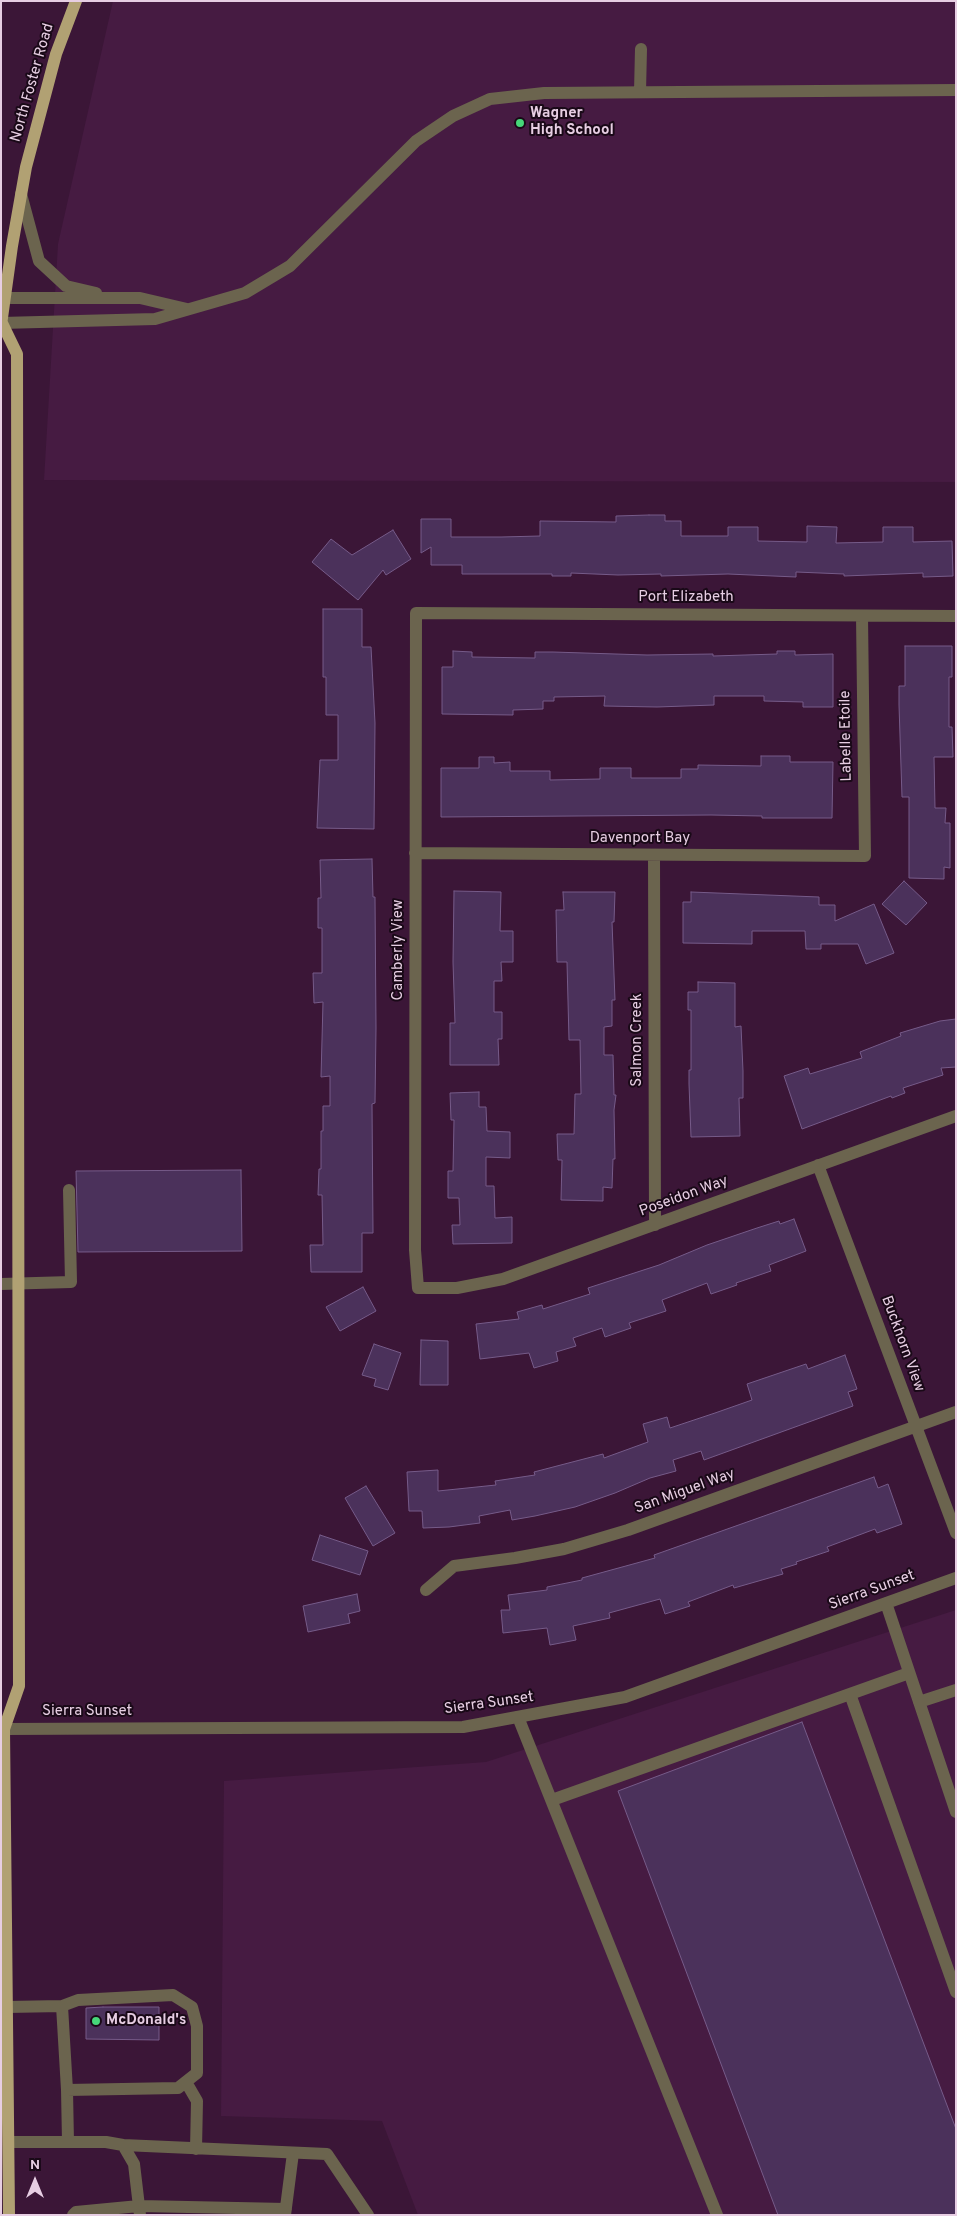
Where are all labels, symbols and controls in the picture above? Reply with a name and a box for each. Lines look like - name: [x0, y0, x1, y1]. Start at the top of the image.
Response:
- street label: North Foster Road: [7, 22, 59, 144]
- place label: Wagner High School: [530, 105, 614, 140]
- marker: Wagner High School: [514, 117, 526, 129]
- street label: Port Elizabeth: [638, 589, 734, 607]
- street label: Labelle Etoile: [837, 690, 857, 782]
- street label: Davenport Bay: [590, 830, 690, 848]
- street label: Camberly View: [390, 900, 408, 1000]
- street label: Salmon Creek: [629, 993, 647, 1087]
- street label: Poseidon Way: [637, 1173, 731, 1221]
- street label: Buckhorn View: [876, 1294, 928, 1394]
- street label: San Miguel Way: [632, 1466, 738, 1518]
- street label: Sierra Sunset: [827, 1567, 917, 1615]
- street label: Sierra Sunset: [443, 1689, 535, 1719]
- street label: Sierra Sunset: [42, 1703, 132, 1721]
- place label: McDonald's: [106, 2012, 186, 2030]
- marker: McDonald's: [90, 2015, 102, 2027]
- north arrow: [10, 2156, 60, 2206]
- text: N: [30, 2157, 40, 2174]

